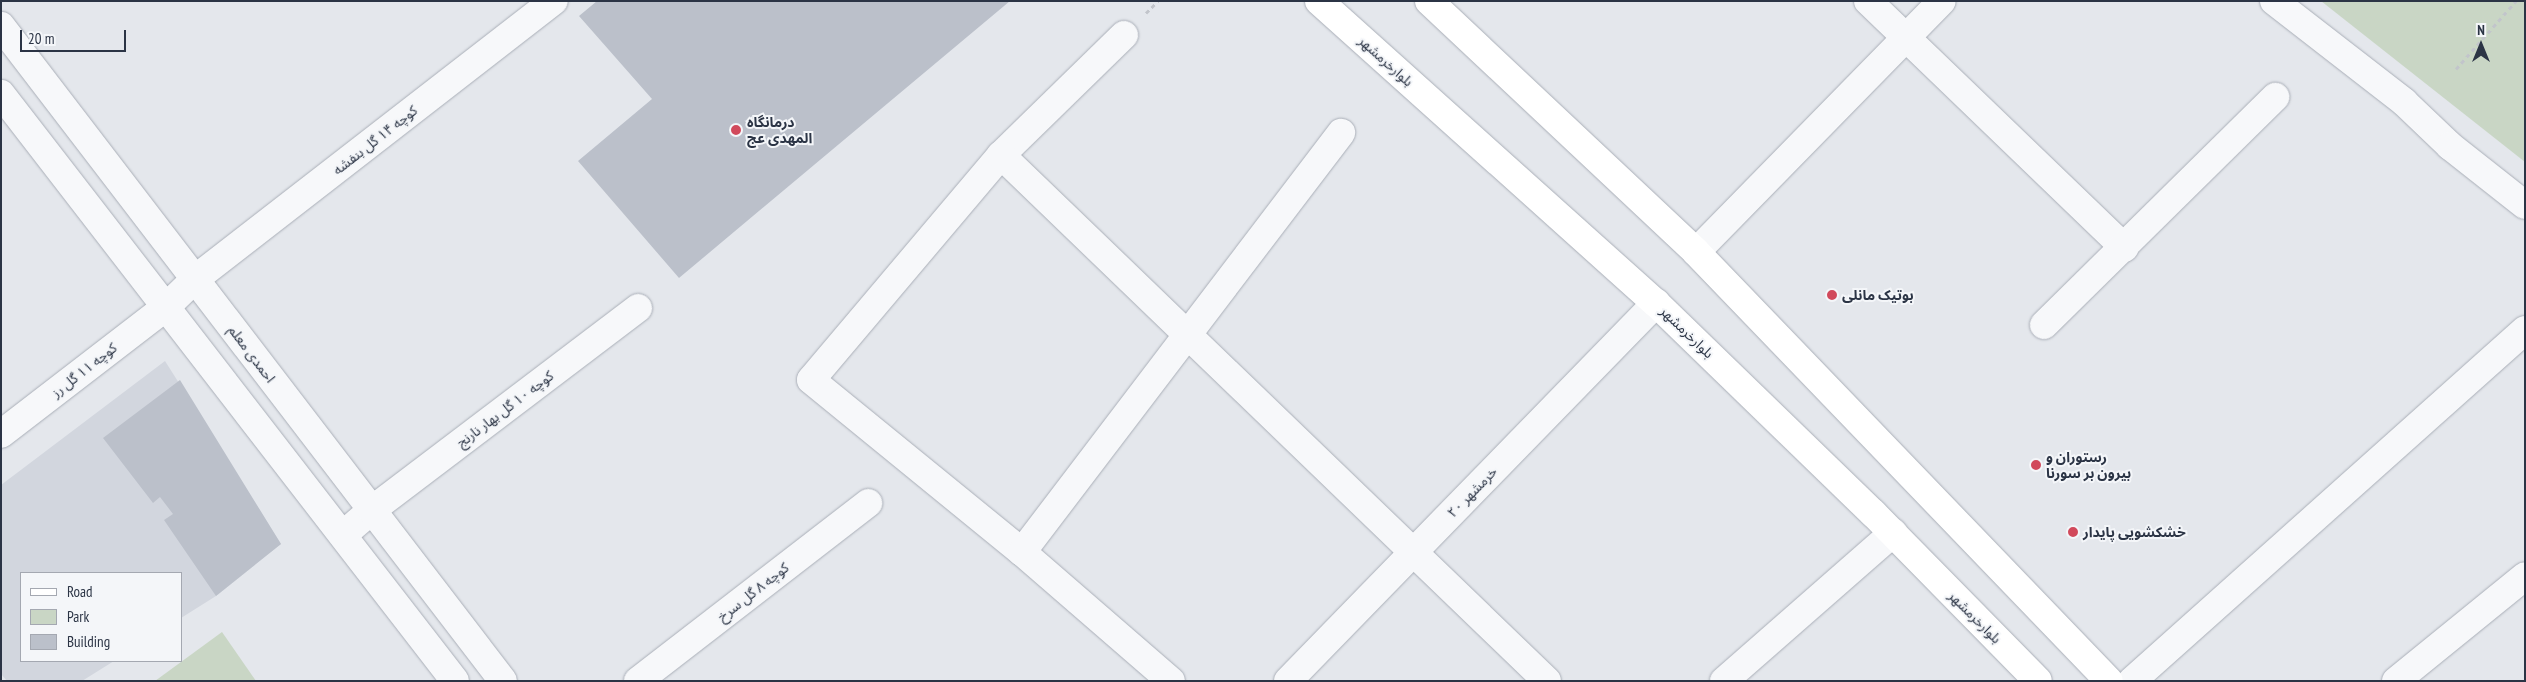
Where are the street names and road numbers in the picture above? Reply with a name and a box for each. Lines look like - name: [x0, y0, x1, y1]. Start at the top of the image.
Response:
- street label: بلوارخرمشهر: [1355, 32, 1417, 90]
- street label: کوچه ۱۴ گل بنفشه: [329, 102, 421, 178]
- street label: بلوارخرمشهر: [1657, 302, 1717, 362]
- street label: احمدی معلم: [225, 322, 279, 386]
- street label: کوچه ۱۱ گل رز: [48, 339, 120, 401]
- street label: کوچه ۱۰ گل بهار نارنج: [453, 367, 557, 451]
- street label: خرمشهر ۲۰: [1444, 463, 1500, 521]
- street label: کوچه ۸ گل سرخ: [714, 559, 792, 625]
- street label: بلوارخرمشهر: [1945, 587, 2005, 647]

